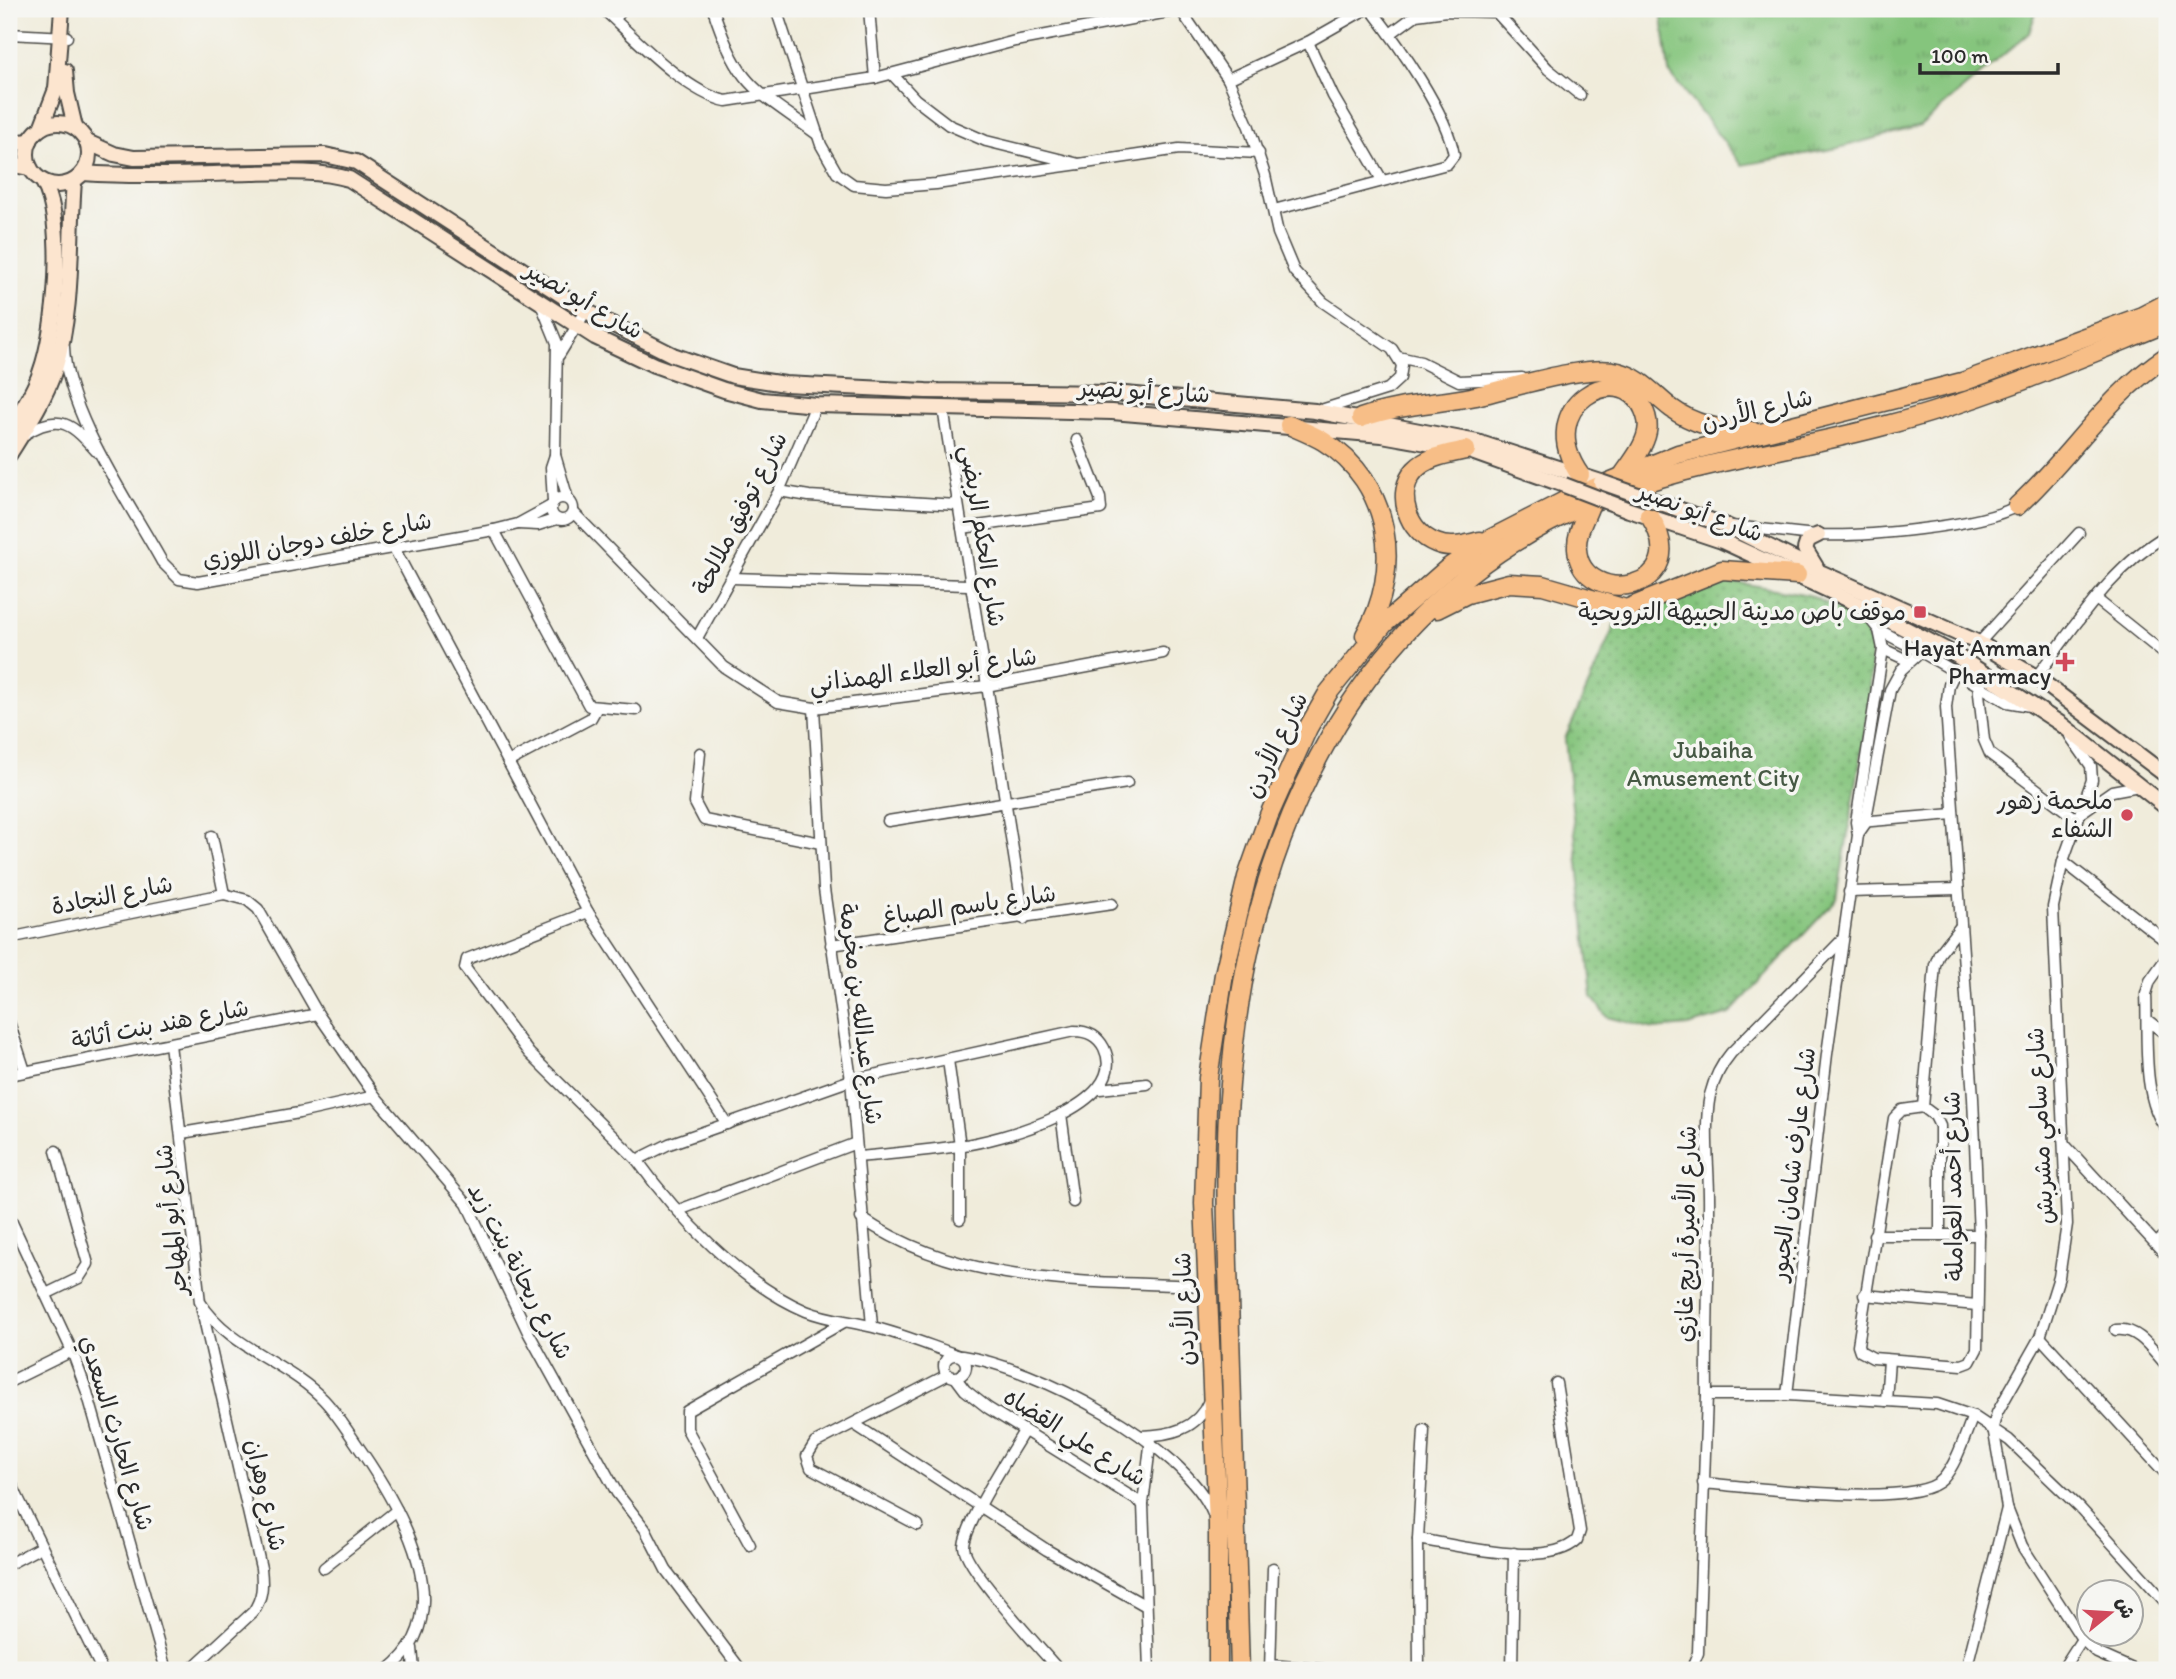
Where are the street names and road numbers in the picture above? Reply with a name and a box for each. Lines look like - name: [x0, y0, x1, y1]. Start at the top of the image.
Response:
- street label: شارع أبو نصير: [517, 253, 649, 348]
- street label: شارع أبو نصير: [1075, 372, 1211, 411]
- street label: شارع الأردن: [1698, 380, 1816, 440]
- street label: شارع توفيق ملالحة: [686, 427, 796, 600]
- street label: شارع الحكم الربضي: [948, 443, 1012, 630]
- street label: شارع أبو نصير: [1630, 475, 1767, 551]
- street label: شارع خلف دوجان اللوزي: [200, 505, 434, 577]
- street label: شارع أبو العلاء الهمذاني: [807, 641, 1039, 705]
- street label: شارع الأردن: [1236, 686, 1316, 804]
- street label: شارع النجادة: [49, 869, 176, 923]
- street label: شارع باسم الصباغ: [880, 878, 1058, 935]
- street label: شارع عبدالله بن مخرمة: [831, 902, 889, 1127]
- street label: شارع هند بنت أثاثة: [69, 992, 252, 1058]
- street label: شارع سامي مشربش: [2020, 1026, 2066, 1225]
- street label: شارع عارف شامان الجبور: [1764, 1045, 1824, 1285]
- street label: شارع أحمد العواملة: [1936, 1091, 1972, 1281]
- street label: شارع الأميرة أريج غازي: [1667, 1125, 1705, 1343]
- street label: شارع أبو المهاجر: [148, 1143, 196, 1299]
- street label: شارع ريحانة بنت زيد: [459, 1177, 579, 1365]
- street label: شارع الأردن: [1165, 1252, 1203, 1366]
- street label: شارع الحارث السعدي: [71, 1332, 161, 1535]
- street label: شارع علي القضاه: [995, 1381, 1152, 1498]
- street label: شارع وهران: [237, 1436, 293, 1554]

